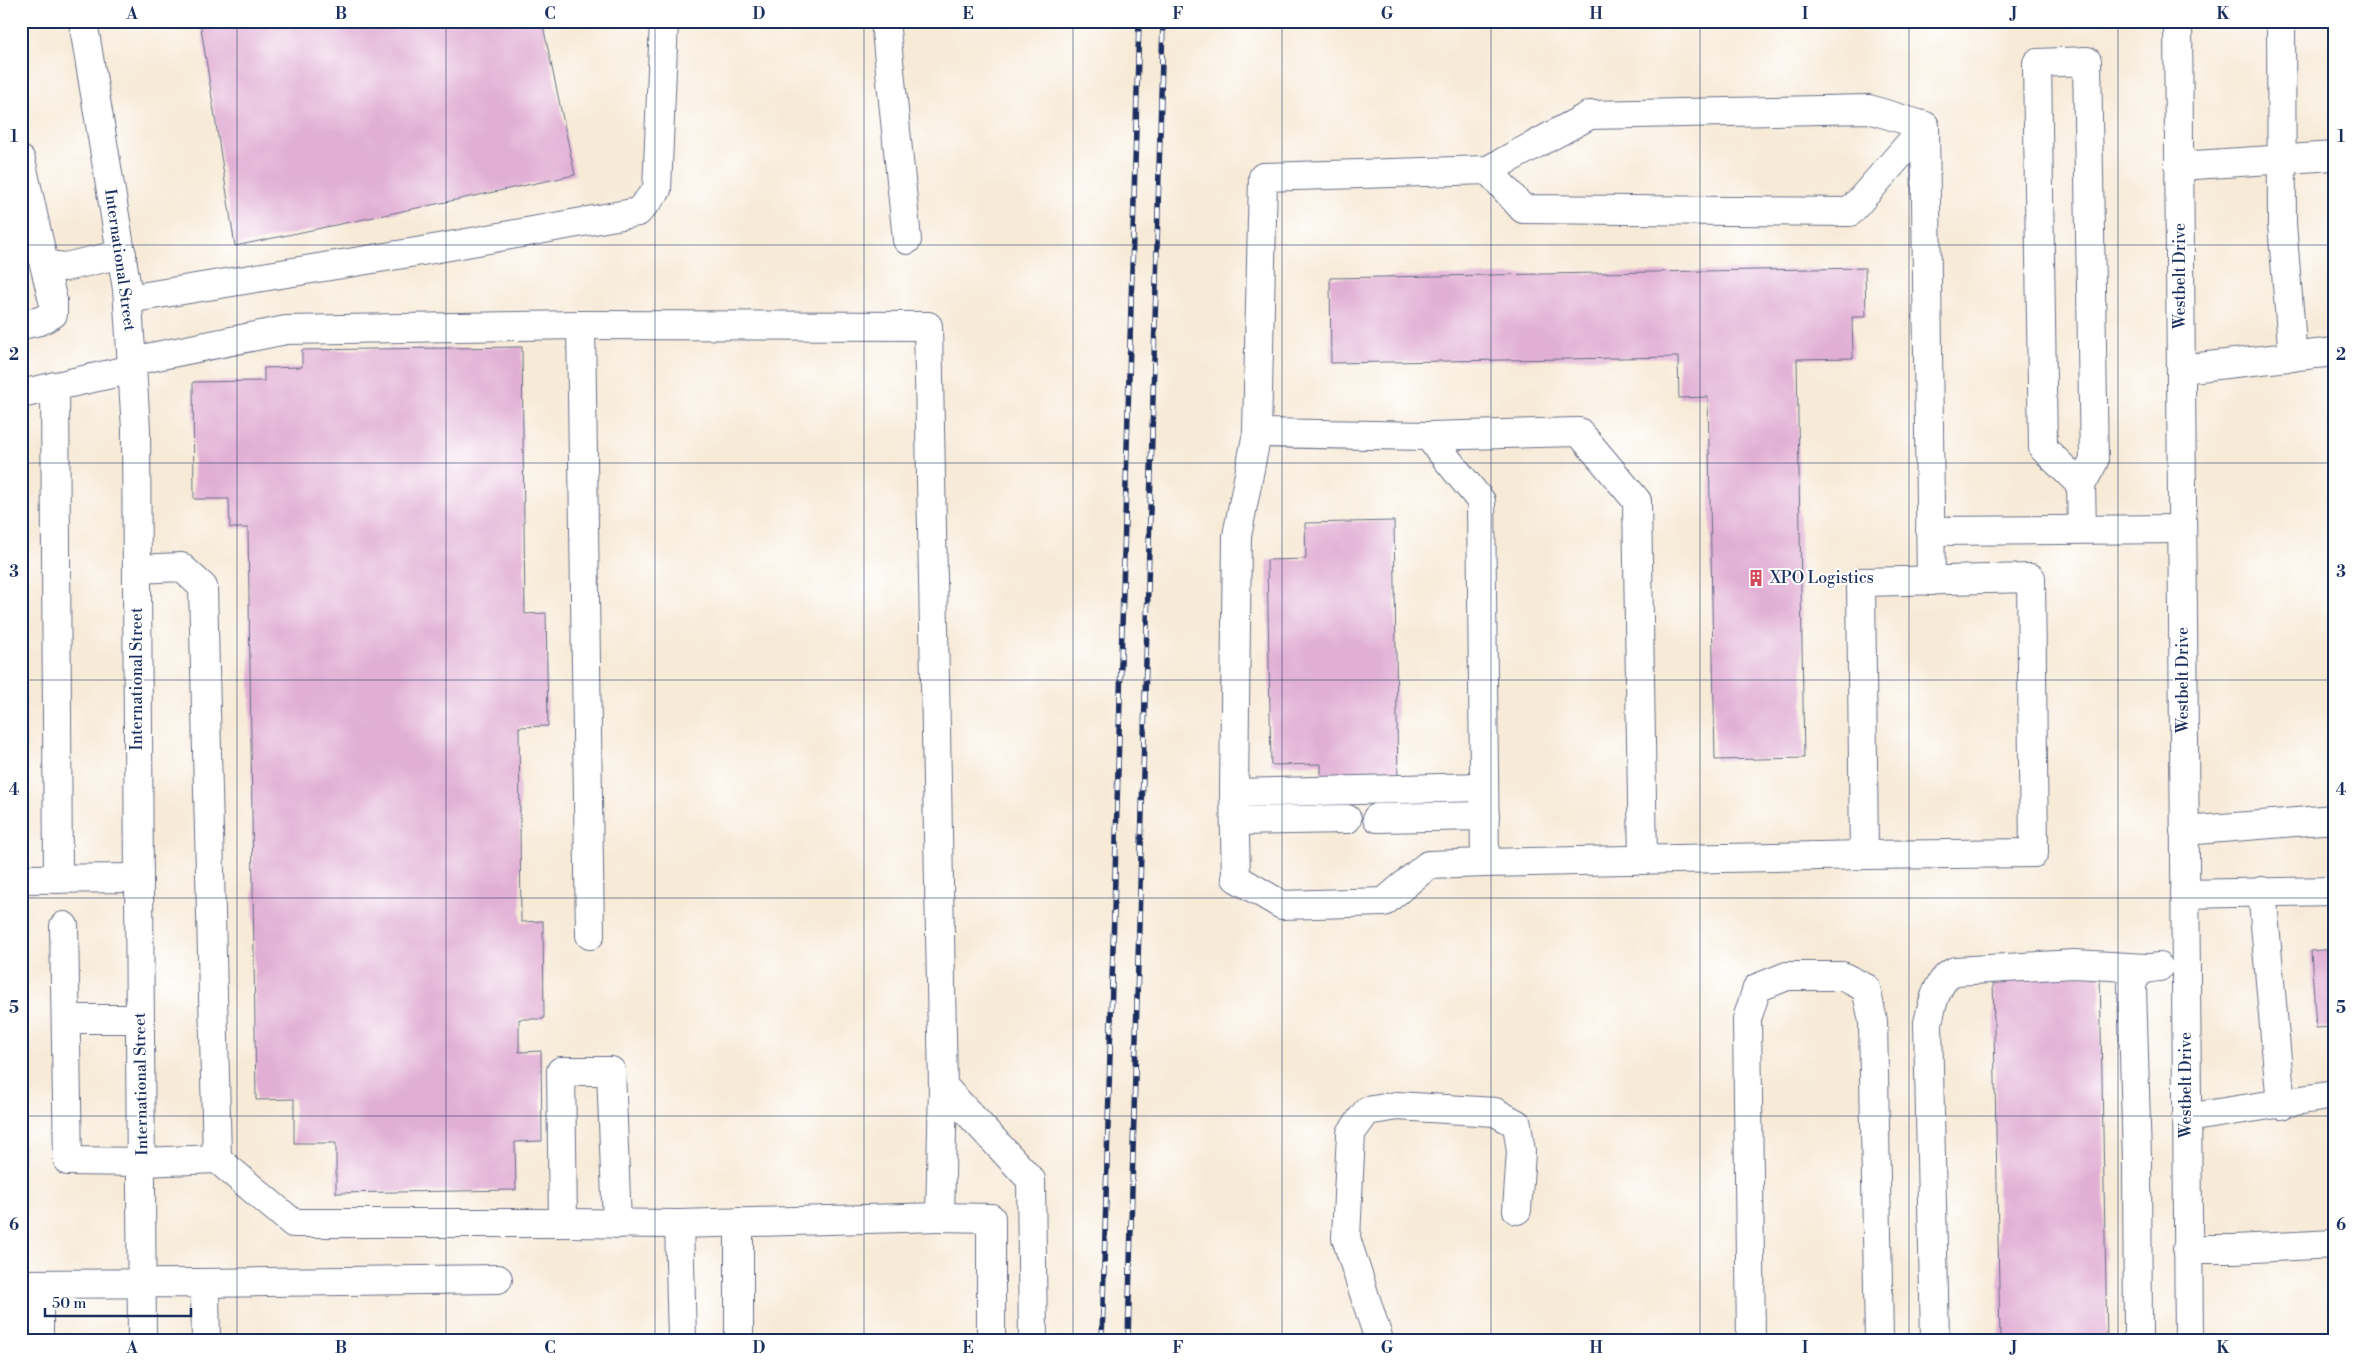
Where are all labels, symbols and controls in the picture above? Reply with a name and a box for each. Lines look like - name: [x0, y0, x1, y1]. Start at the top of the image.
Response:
- text: A: [125, 4, 138, 24]
- text: B: [335, 4, 347, 24]
- text: C: [544, 4, 556, 24]
- text: D: [753, 4, 766, 24]
- text: E: [962, 4, 974, 24]
- text: F: [1172, 4, 1184, 24]
- text: G: [1381, 4, 1394, 24]
- text: H: [1589, 4, 1603, 24]
- text: I: [1802, 4, 1808, 24]
- text: J: [2009, 4, 2017, 24]
- text: K: [2217, 4, 2231, 24]
- text: 1: [10, 127, 18, 147]
- text: 1: [2337, 127, 2345, 147]
- street label: International Street: [100, 188, 140, 333]
- street label: Westbelt Drive: [2170, 223, 2190, 330]
- text: 2: [9, 345, 19, 365]
- text: 2: [2336, 345, 2346, 365]
- text: 3: [9, 562, 19, 582]
- text: 3: [2336, 562, 2346, 582]
- building icon: XPO Logistics: [1746, 568, 1766, 588]
- place label: XPO Logistics: [1769, 568, 1874, 588]
- street label: International Street: [127, 607, 147, 751]
- street label: Westbelt Drive: [2173, 627, 2193, 734]
- text: 4: [9, 780, 20, 800]
- text: 4: [2336, 780, 2347, 800]
- text: 5: [9, 998, 19, 1018]
- text: 5: [2336, 998, 2346, 1018]
- street label: International Street: [130, 1012, 152, 1156]
- street label: Westbelt Drive: [2176, 1032, 2196, 1139]
- text: 6: [9, 1215, 19, 1235]
- text: 6: [2336, 1215, 2346, 1235]
- scale bar: [45, 1286, 191, 1318]
- text: 50 m: [52, 1294, 86, 1313]
- text: A: [125, 1338, 138, 1358]
- text: B: [335, 1338, 347, 1358]
- text: C: [544, 1338, 556, 1358]
- text: D: [753, 1338, 766, 1358]
- text: E: [962, 1338, 974, 1358]
- text: F: [1172, 1338, 1184, 1358]
- text: G: [1381, 1338, 1394, 1358]
- text: H: [1589, 1338, 1603, 1358]
- text: I: [1802, 1338, 1808, 1358]
- text: J: [2009, 1338, 2017, 1358]
- text: K: [2217, 1338, 2231, 1358]

